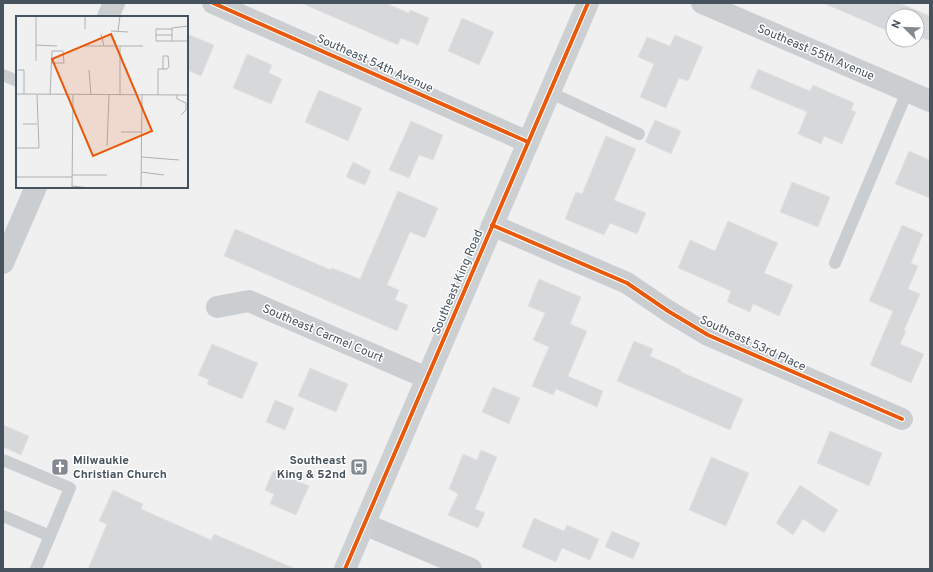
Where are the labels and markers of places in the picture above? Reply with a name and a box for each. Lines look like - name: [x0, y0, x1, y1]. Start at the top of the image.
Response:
- place label: Milwaukie Christian Church: [73, 453, 167, 483]
- place label: Southeast King & 52nd: [277, 453, 346, 483]
- church icon: Milwaukie Christian Church: [50, 457, 70, 477]
- bus stop icon: Southeast King & 52nd: [349, 457, 369, 477]

